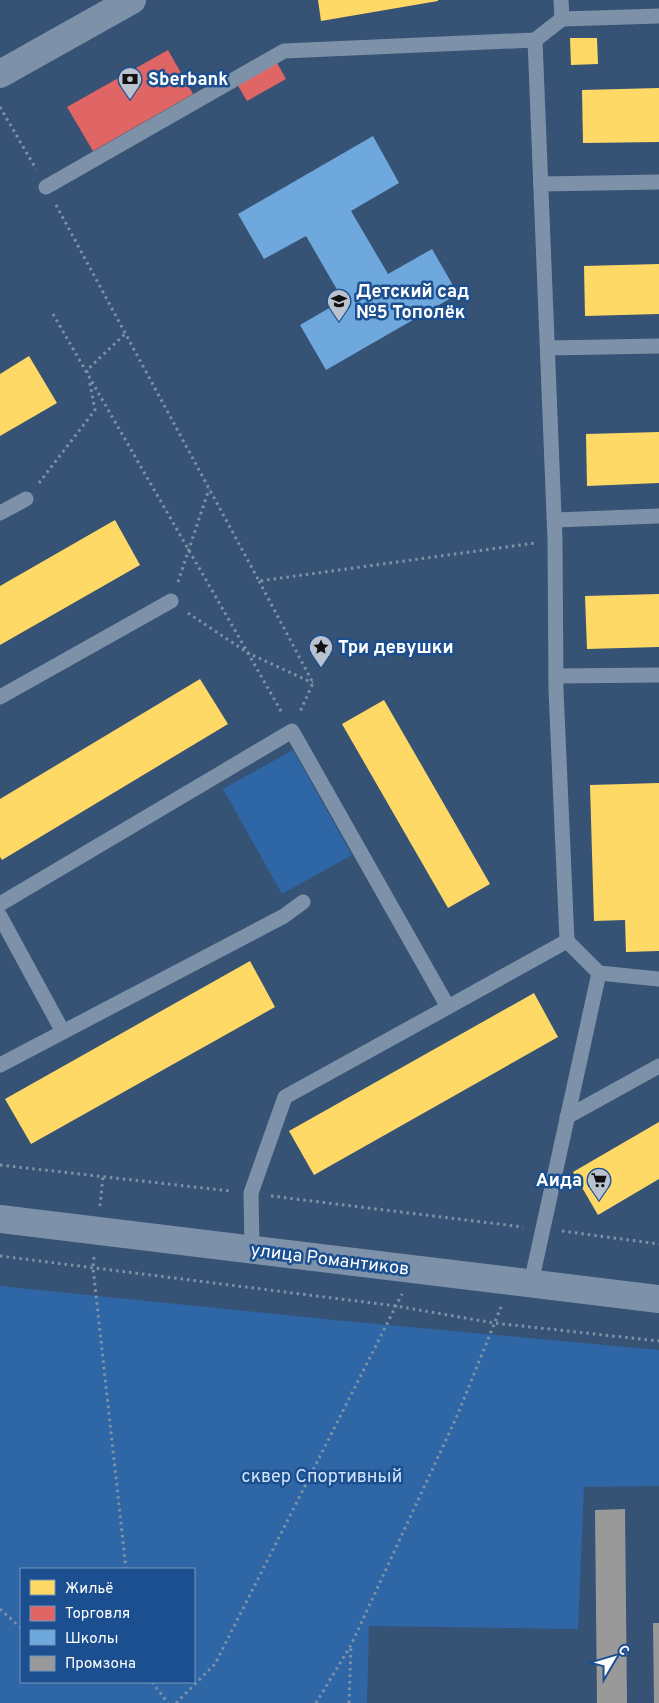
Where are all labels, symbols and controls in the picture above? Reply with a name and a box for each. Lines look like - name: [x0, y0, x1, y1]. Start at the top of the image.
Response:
- bank icon: Sberbank: [117, 66, 143, 100]
- place label: Sberbank: [148, 69, 228, 92]
- place label: Детский сад №5 Тополёк: [356, 281, 469, 325]
- school or university icon: Детский сад №5 Тополёк: [326, 288, 352, 322]
- place icon: Три девушки: [308, 634, 334, 668]
- place label: Три девушки: [338, 637, 454, 660]
- supermarket icon: Аида: [586, 1167, 612, 1201]
- place label: Аида: [536, 1170, 582, 1193]
- street label: улица Романтиков: [249, 1239, 410, 1282]
- park label: сквер Спортивный: [242, 1466, 402, 1489]
- legend: [20, 1568, 195, 1683]
- text: Жильё: [65, 1580, 113, 1599]
- text: Торговля: [65, 1605, 130, 1624]
- text: Школы: [65, 1630, 119, 1649]
- north arrow: [589, 1633, 639, 1683]
- text: С: [614, 1642, 633, 1660]
- text: Промзона: [65, 1655, 136, 1674]

